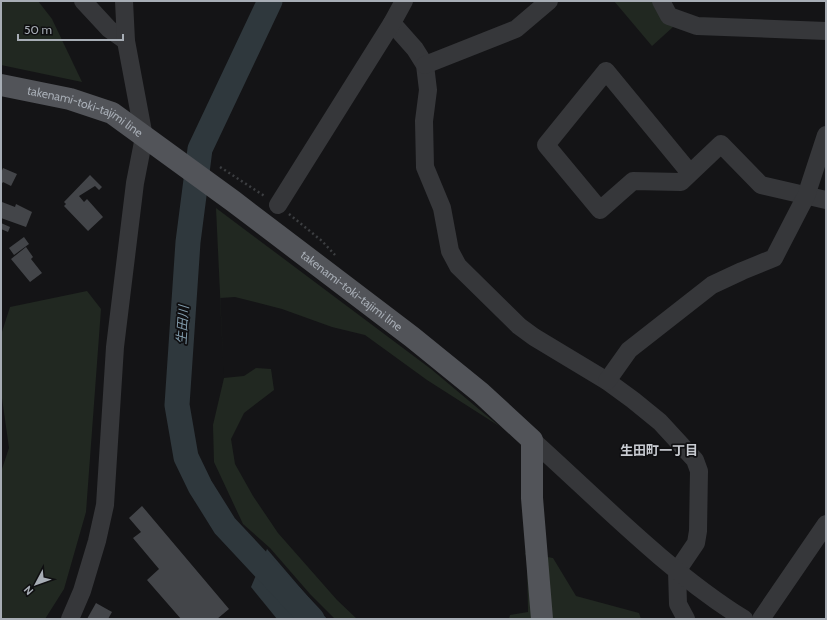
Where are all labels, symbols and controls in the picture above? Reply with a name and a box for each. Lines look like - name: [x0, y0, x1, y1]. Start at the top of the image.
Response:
- scale bar: [18, 16, 123, 42]
- text: 50 m: [24, 22, 52, 37]
- street label: takenami-toki-tajimi line: [26, 83, 146, 140]
- street label: takenami-toki-tajimi line: [298, 247, 406, 334]
- water label: 生田川: [173, 303, 191, 345]
- district label: 生田町一丁目: [620, 442, 698, 458]
- north arrow: [16, 564, 56, 604]
- text: N: [21, 583, 36, 598]

